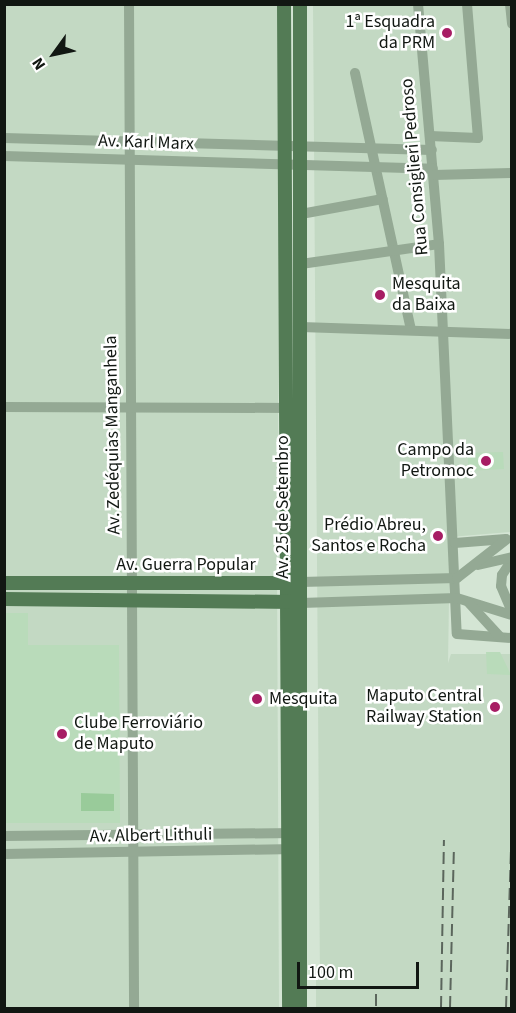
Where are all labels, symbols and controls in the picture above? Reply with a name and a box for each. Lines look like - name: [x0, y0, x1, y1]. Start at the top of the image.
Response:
- place label: 1ª Esquadra da PRM: [345, 12, 435, 54]
- north arrow: [24, 24, 84, 84]
- marker: 1ª Esquadra da PRM: [440, 26, 454, 40]
- text: N: [27, 53, 51, 74]
- street label: Rua Consiglieri Pedroso: [397, 78, 433, 256]
- street label: Av. Karl Marx: [98, 131, 194, 155]
- place label: Mesquita da Baixa: [392, 274, 461, 316]
- marker: Mesquita da Baixa: [373, 288, 387, 302]
- street label: Av. Zedéquias Manganhela: [100, 335, 126, 535]
- street label: Av. 25 de Setembro: [272, 435, 294, 579]
- place label: Campo da Petromoc: [397, 440, 474, 482]
- marker: Campo da Petromoc: [479, 454, 493, 468]
- place label: Prédio Abreu, Santos e Rocha: [311, 515, 426, 558]
- marker: Prédio Abreu, Santos e Rocha: [431, 529, 445, 543]
- street label: Av. Guerra Popular: [116, 554, 256, 576]
- place label: Maputo Central Railway Station: [366, 686, 482, 728]
- place label: Mesquita: [269, 688, 338, 710]
- marker: Mesquita: [250, 692, 264, 706]
- marker: Maputo Central Railway Station: [486, 698, 504, 716]
- place label: Clube Ferroviário de Maputo: [74, 713, 203, 756]
- marker: Clube Ferroviário de Maputo: [55, 727, 69, 741]
- street label: Av. Albert Lithuli: [90, 824, 212, 848]
- scale bar: [300, 950, 422, 988]
- text: 100 m: [308, 960, 353, 985]

